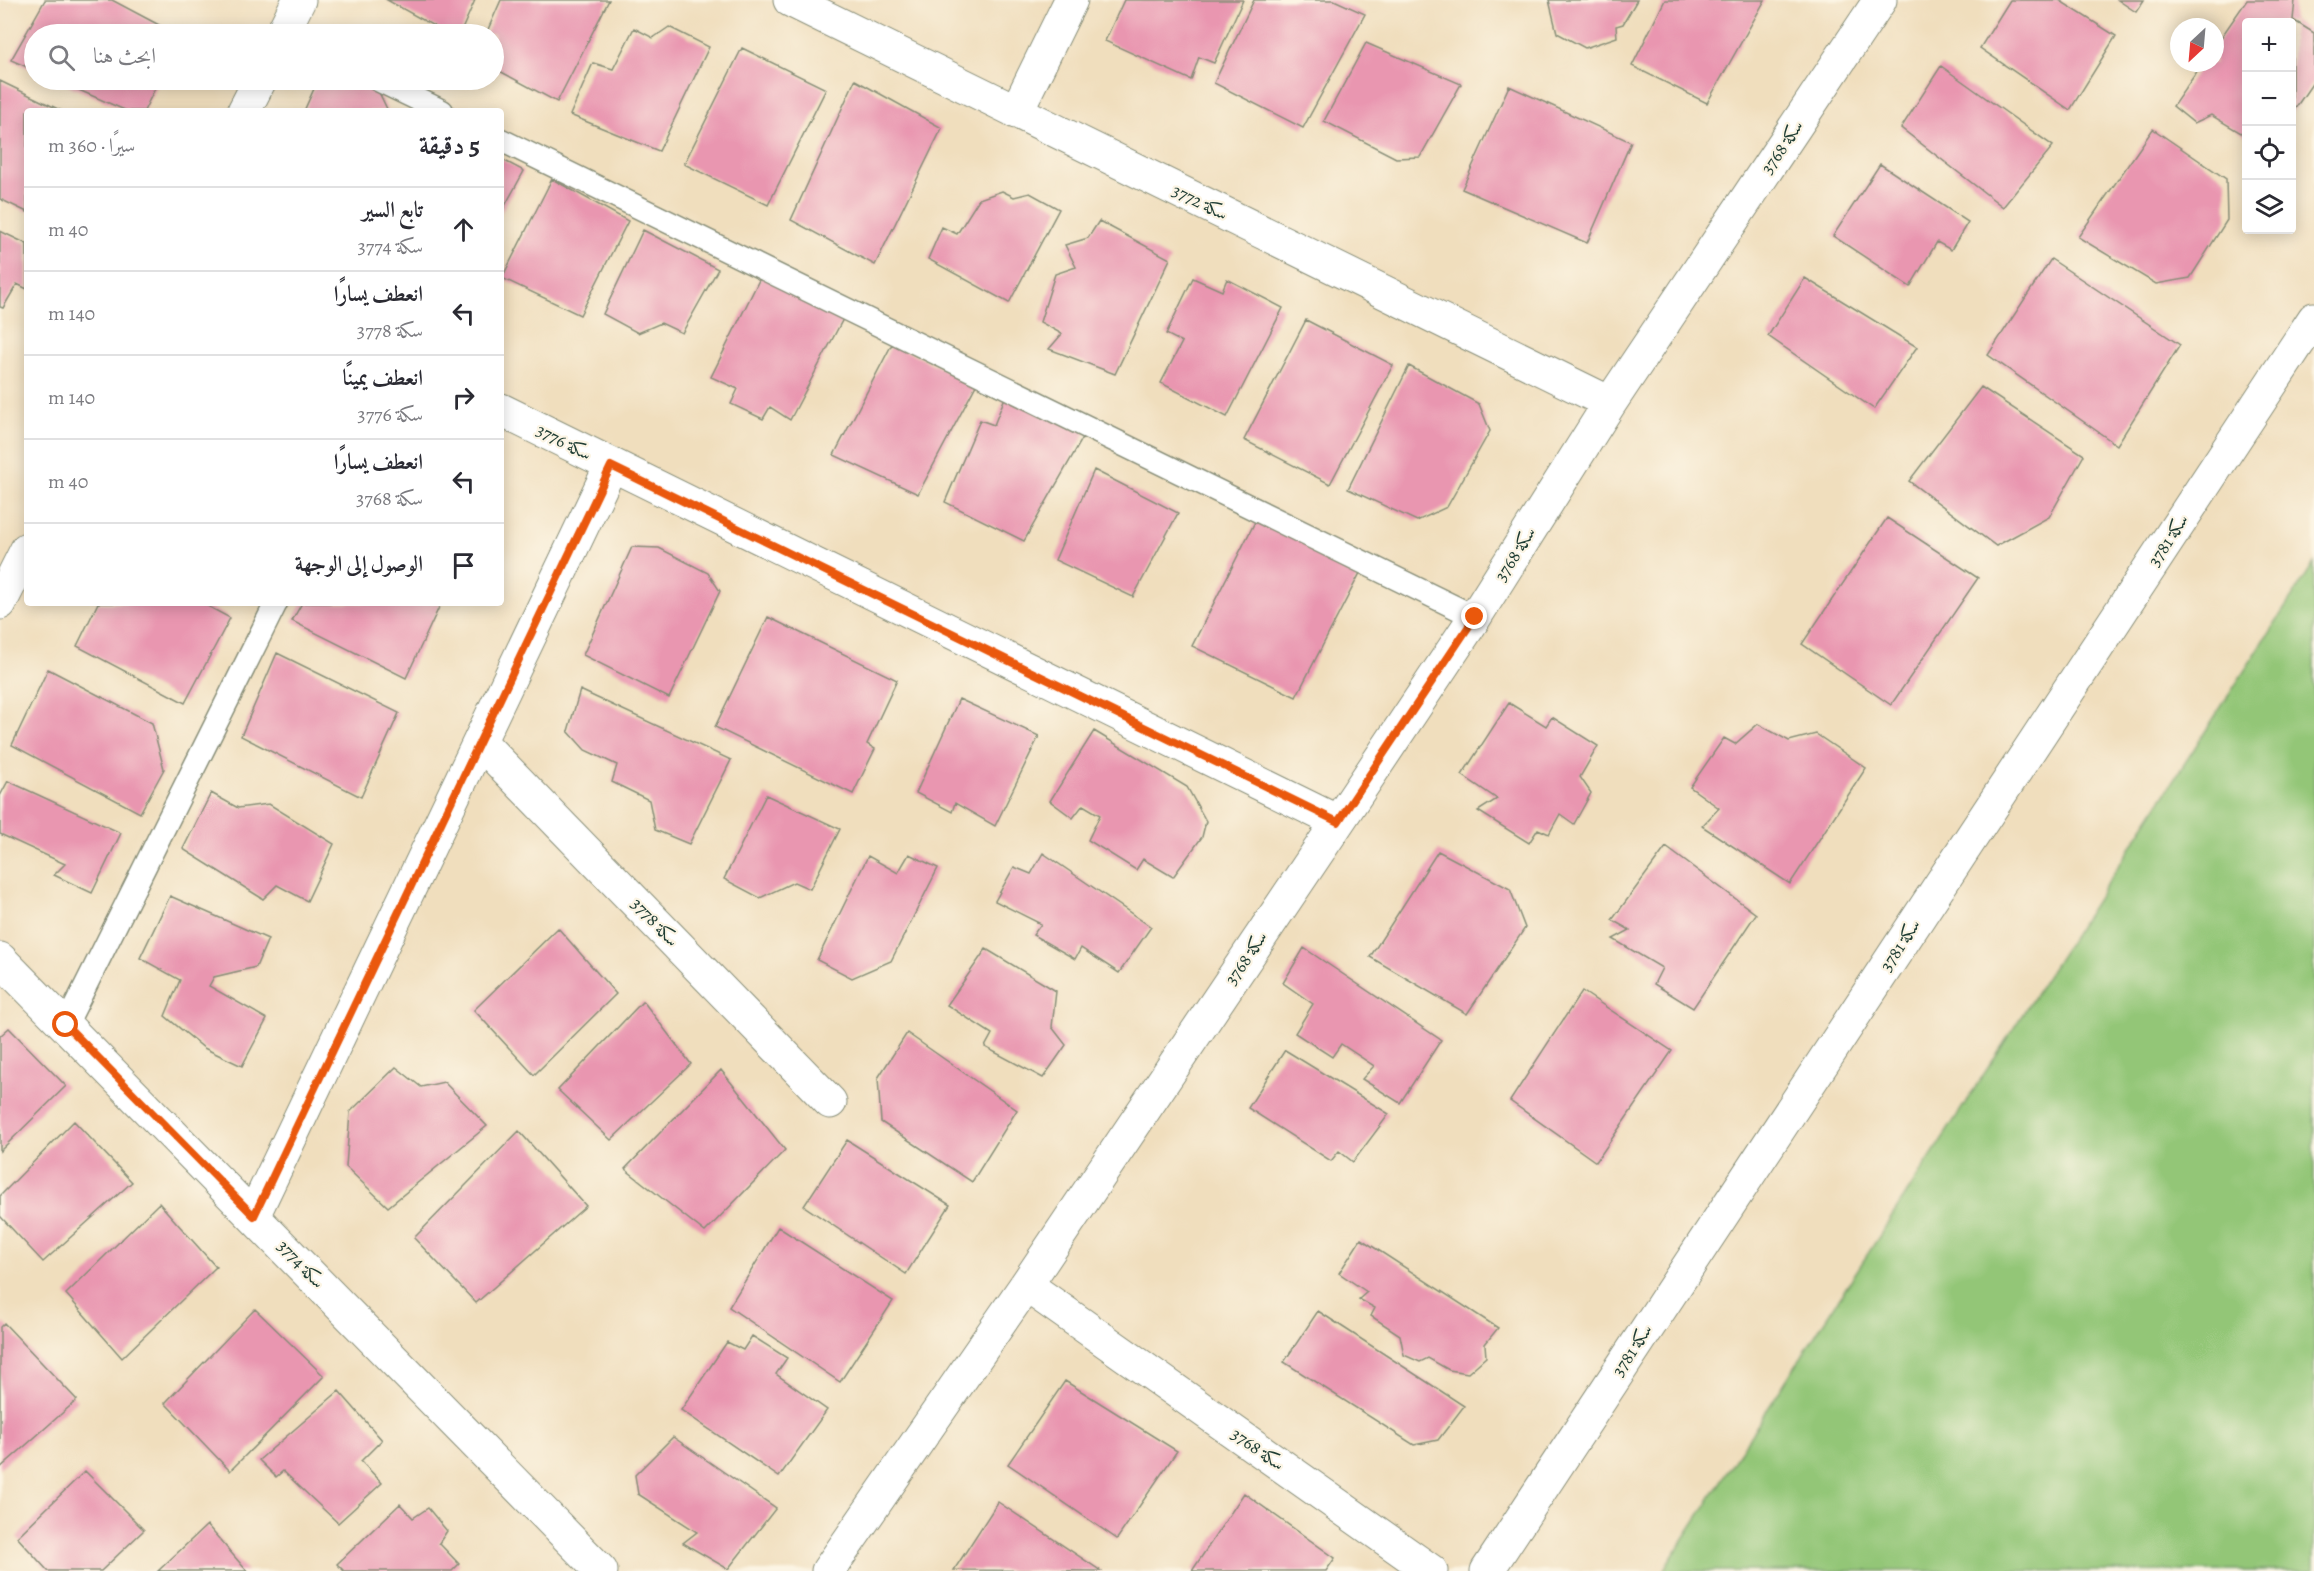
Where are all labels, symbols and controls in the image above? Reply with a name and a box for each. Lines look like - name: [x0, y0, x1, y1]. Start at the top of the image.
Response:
- north arrow: [2170, 18, 2224, 72]
- map controls: [2242, 18, 2296, 234]
- button: +: [2242, 18, 2296, 72]
- search box: [24, 24, 504, 90]
- icon: search: [45, 41, 78, 74]
- text: ابحث هنا: [93, 41, 156, 71]
- button: −: [2242, 72, 2296, 126]
- street label: سكة 3768: [1755, 115, 1809, 179]
- button: locate: [2242, 126, 2296, 180]
- text: 5 دقيقة: [419, 128, 480, 163]
- text: سيرًا · 360 m: [48, 132, 135, 159]
- street label: سكة 3772: [1168, 178, 1232, 226]
- button: layers: [2242, 180, 2296, 234]
- text: تابع السير: [362, 195, 423, 225]
- icon: ahead: [447, 213, 480, 246]
- text: 40 m: [48, 216, 88, 243]
- text: سكة 3774: [358, 233, 423, 260]
- text: انعطف يسارًا: [334, 279, 423, 309]
- icon: left: [447, 297, 480, 330]
- text: 140 m: [48, 300, 95, 327]
- text: سكة 3778: [357, 317, 423, 344]
- text: انعطف يمينًا: [343, 363, 423, 393]
- icon: right: [447, 381, 480, 414]
- text: 140 m: [48, 384, 95, 411]
- text: سكة 3776: [357, 401, 423, 428]
- street label: سكة 3776: [532, 418, 596, 466]
- text: انعطف يسارًا: [334, 447, 423, 477]
- icon: left: [447, 465, 480, 498]
- text: 40 m: [48, 468, 88, 495]
- text: سكة 3768: [356, 485, 423, 512]
- street label: سكة 3781: [2142, 509, 2194, 571]
- street label: سكة 3768: [1489, 522, 1541, 586]
- text: الوصول إلى الوجهة: [295, 549, 423, 579]
- icon: arrive: [447, 549, 480, 582]
- route end: [1461, 603, 1487, 629]
- street label: سكة 3778: [626, 892, 684, 952]
- street label: سكة 3781: [1874, 914, 1926, 976]
- street label: سكة 3768: [1219, 926, 1273, 990]
- route start: [52, 1011, 78, 1037]
- street label: سكة 3774: [272, 1234, 330, 1294]
- street label: سكة 3781: [1606, 1319, 1658, 1381]
- street label: سكة 3768: [1226, 1422, 1290, 1476]

